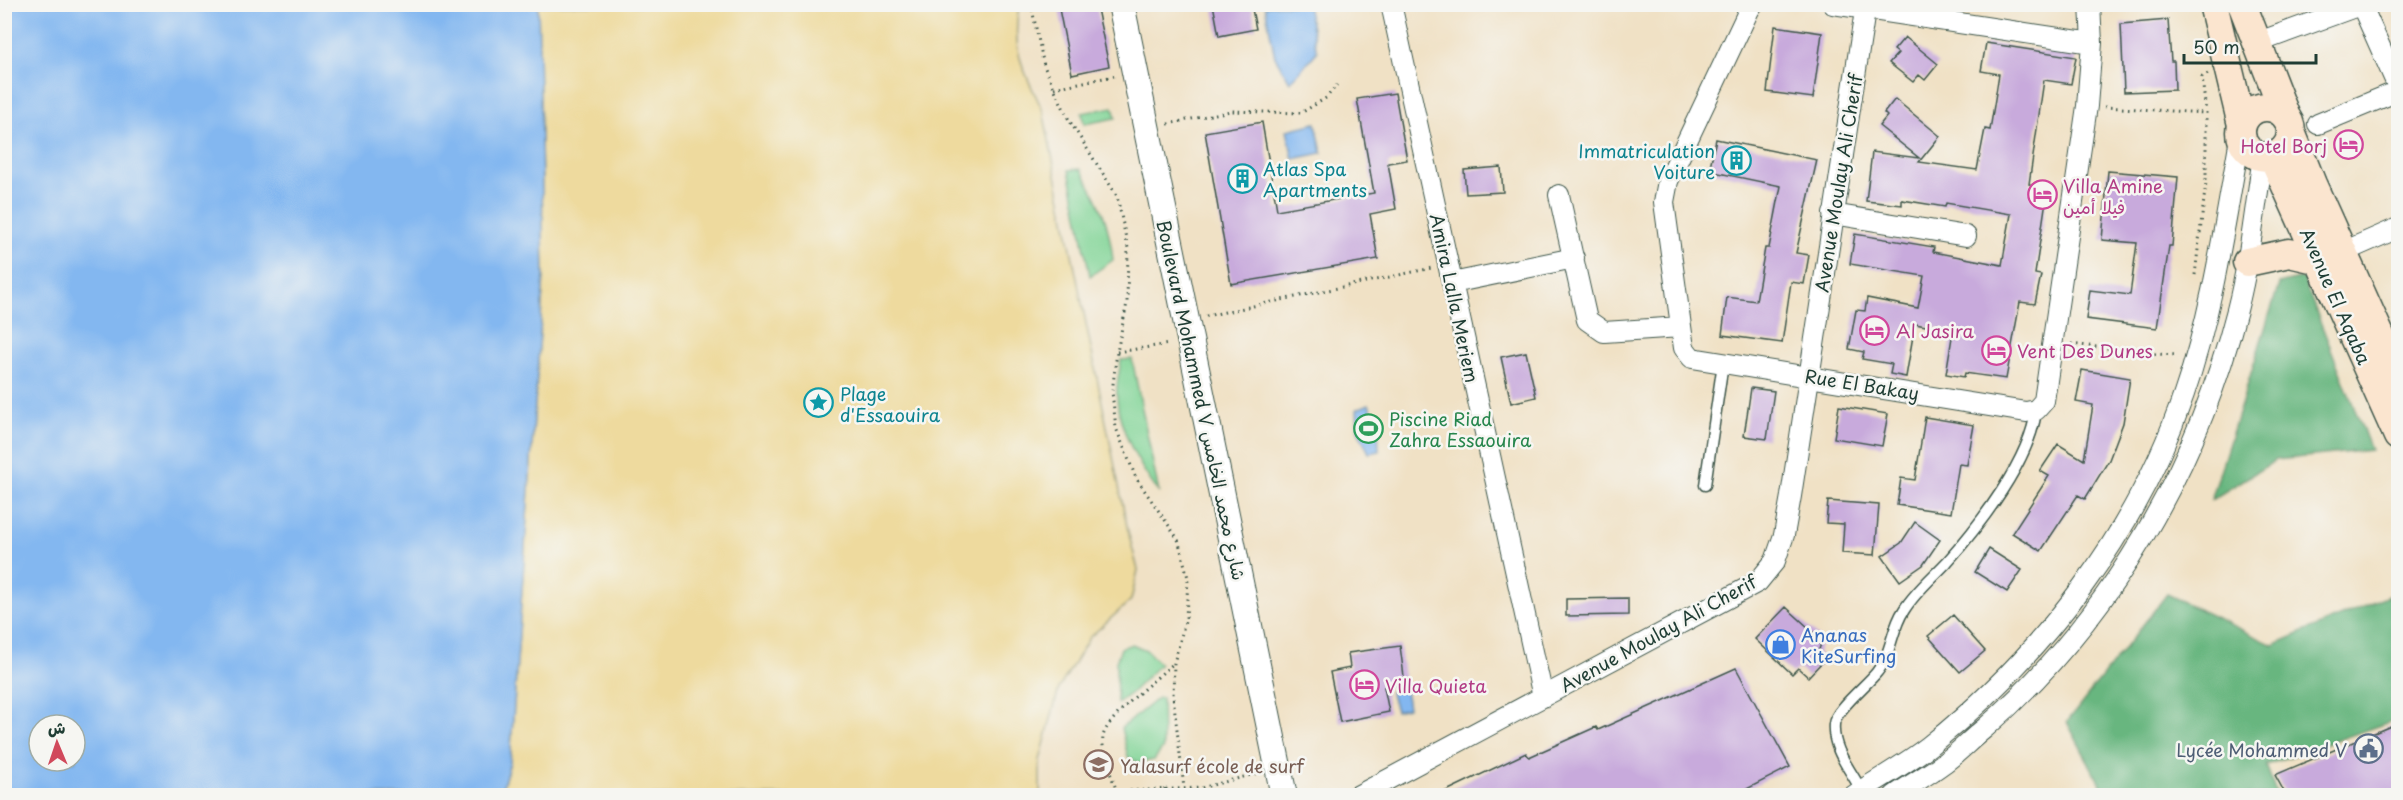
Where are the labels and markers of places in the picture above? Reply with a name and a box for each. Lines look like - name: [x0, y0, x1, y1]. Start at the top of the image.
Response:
- hotel icon: Hotel Borj: [2332, 129, 2364, 161]
- place label: Hotel Borj: [2241, 132, 2327, 159]
- place label: Immatriculation Voiture: [1578, 137, 1715, 185]
- building icon: Immatriculation Voiture: [1720, 144, 1752, 176]
- place label: Atlas Spa Apartments: [1263, 155, 1367, 203]
- building icon: Atlas Spa Apartments: [1226, 162, 1258, 194]
- place label: Villa Amine فيلا أمين: [2063, 172, 2163, 220]
- hotel icon: Villa Amine فيلا أمين: [2026, 179, 2058, 211]
- hotel icon: Al Jasira: [1859, 314, 1891, 346]
- place label: Al Jasira: [1896, 317, 1975, 344]
- hotel icon: Vent Des Dunes: [1980, 334, 2012, 366]
- place label: Vent Des Dunes: [2017, 337, 2153, 364]
- place label: Plage d'Essaouira: [840, 380, 941, 428]
- place icon: Plage d'Essaouira: [803, 387, 835, 419]
- place label: Piscine Riad Zahra Essaouira: [1389, 405, 1532, 453]
- sports icon: Piscine Riad Zahra Essaouira: [1352, 412, 1384, 444]
- place label: Ananas KiteSurfing: [1801, 621, 1896, 669]
- shop icon: Ananas KiteSurfing: [1764, 628, 1796, 660]
- hotel icon: Villa Quieta: [1348, 669, 1380, 701]
- place label: Villa Quieta: [1385, 672, 1487, 699]
- public building icon: Lycée Mohammed V: [2352, 733, 2384, 765]
- place label: Lycée Mohammed V: [2176, 736, 2347, 763]
- school or university icon: Yalasurf école de surf: [1083, 749, 1115, 781]
- place label: Yalasurf école de surf: [1120, 752, 1306, 779]

